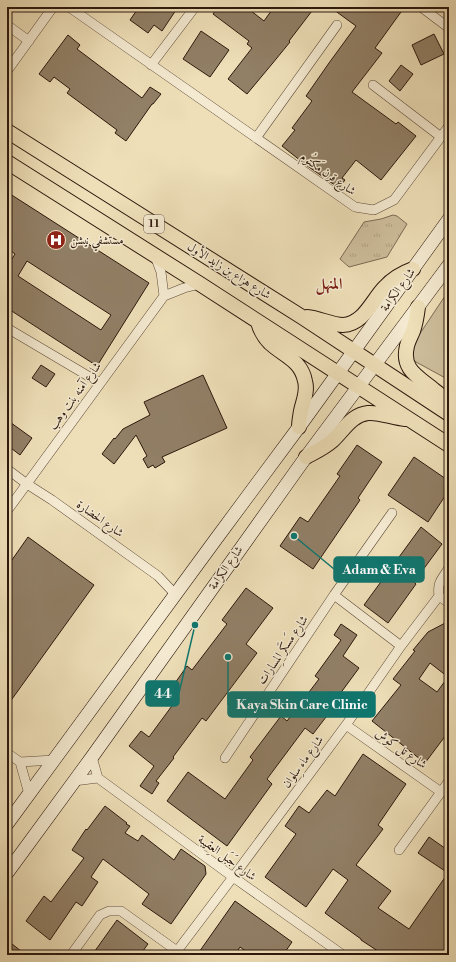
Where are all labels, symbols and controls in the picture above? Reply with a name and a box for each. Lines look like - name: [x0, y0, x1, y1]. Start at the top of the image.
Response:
- street label: شارع قرن مَكتُوم: [296, 147, 361, 201]
- road number: 11: [144, 215, 164, 233]
- hospital icon: مستشفي نيشن: [45, 229, 67, 251]
- place label: مستشفي نيشن: [70, 233, 124, 252]
- street label: شارع هزاع بن زايد الأول: [183, 238, 275, 305]
- street label: شارع الكرامة: [377, 265, 421, 316]
- district label: المنهل: [316, 274, 342, 295]
- street label: شارع آمنه بنت وهب: [45, 358, 107, 435]
- street label: شارع الحضارة: [72, 497, 127, 543]
- street label: شارع الكرامة: [206, 543, 249, 594]
- callout: Adam & Eva: [334, 557, 424, 582]
- text: Adam & Eva: [341, 562, 417, 578]
- street label: شارع مَسكَر المِسارات: [253, 611, 314, 689]
- callout: 44: [146, 681, 179, 706]
- text: 44: [154, 686, 172, 702]
- callout: Kaya Skin Care Clinic: [228, 692, 375, 717]
- text: Kaya Skin Care Clinic: [236, 697, 368, 713]
- street label: شارع تل كوش: [371, 726, 430, 775]
- street label: شارع ماء سِلوان: [279, 733, 330, 793]
- street label: شارع جَبَل العِقيبة: [193, 830, 260, 887]

